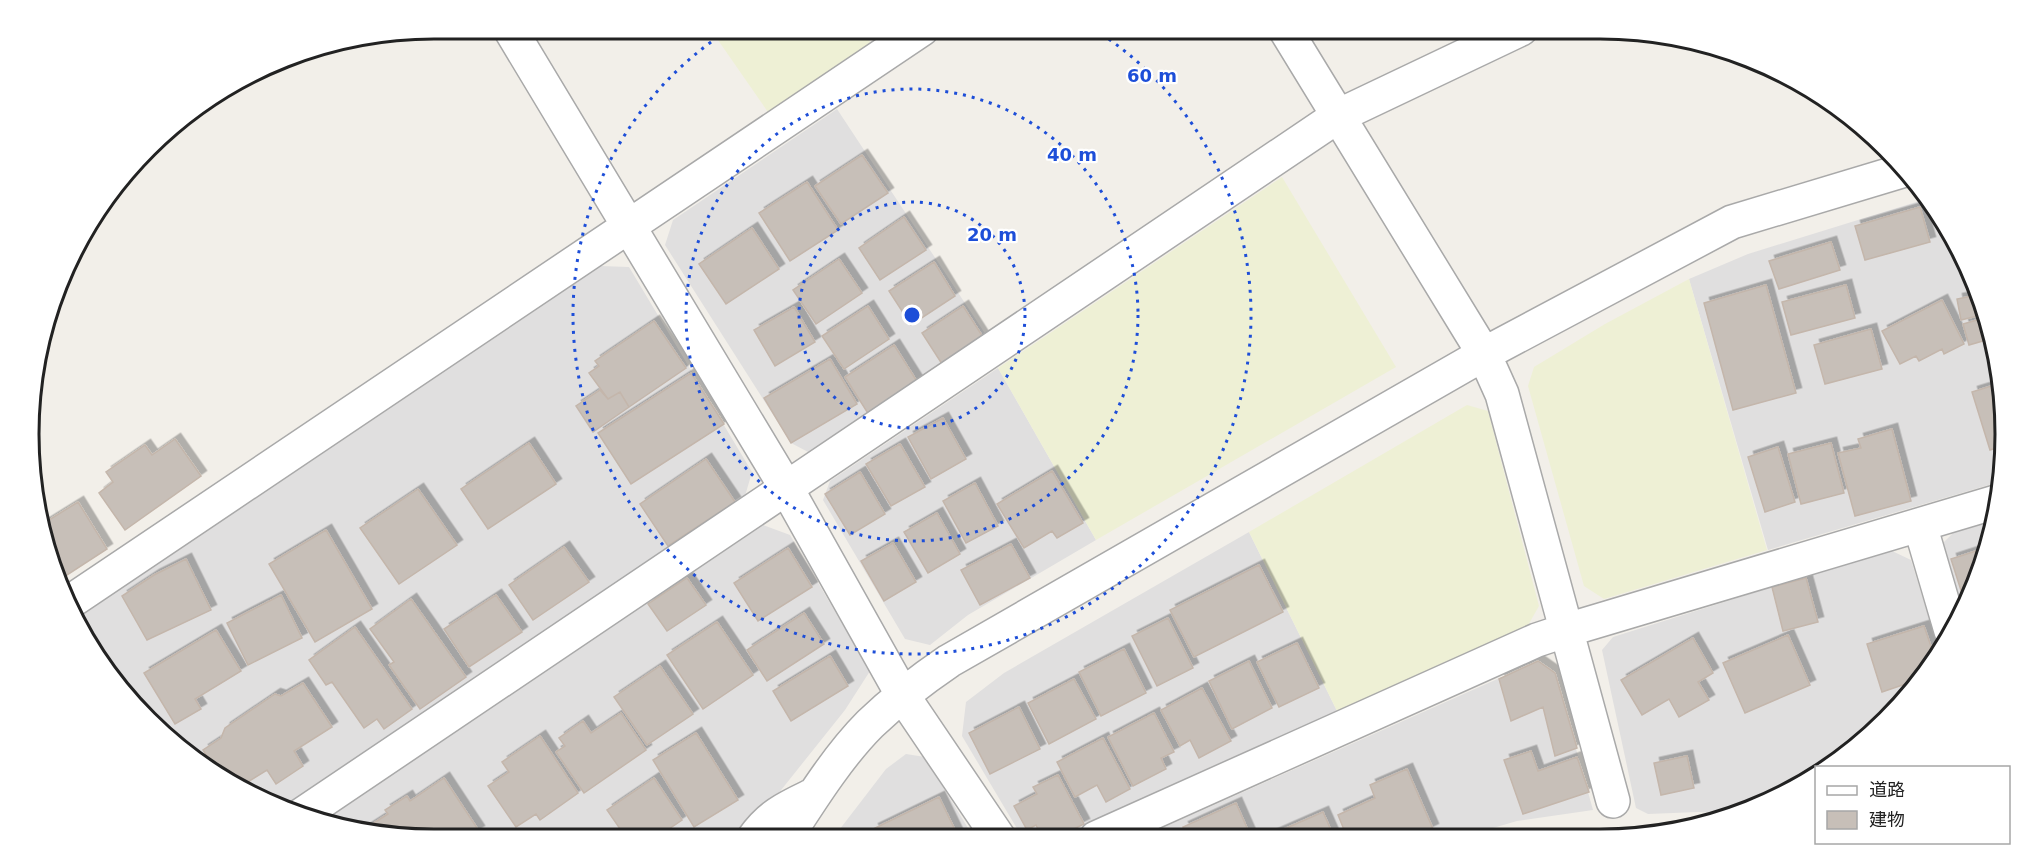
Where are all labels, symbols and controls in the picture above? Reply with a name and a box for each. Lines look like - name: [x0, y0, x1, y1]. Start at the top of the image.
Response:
- text: 60 m: [1127, 65, 1177, 86]
- text: 40 m: [1047, 144, 1097, 165]
- text: 20 m: [967, 224, 1017, 245]
- centre of rings: [902, 305, 922, 325]
- legend: [1815, 766, 2010, 844]
- text: 道路: [1869, 779, 1905, 800]
- text: 建物: [1869, 809, 1905, 830]

